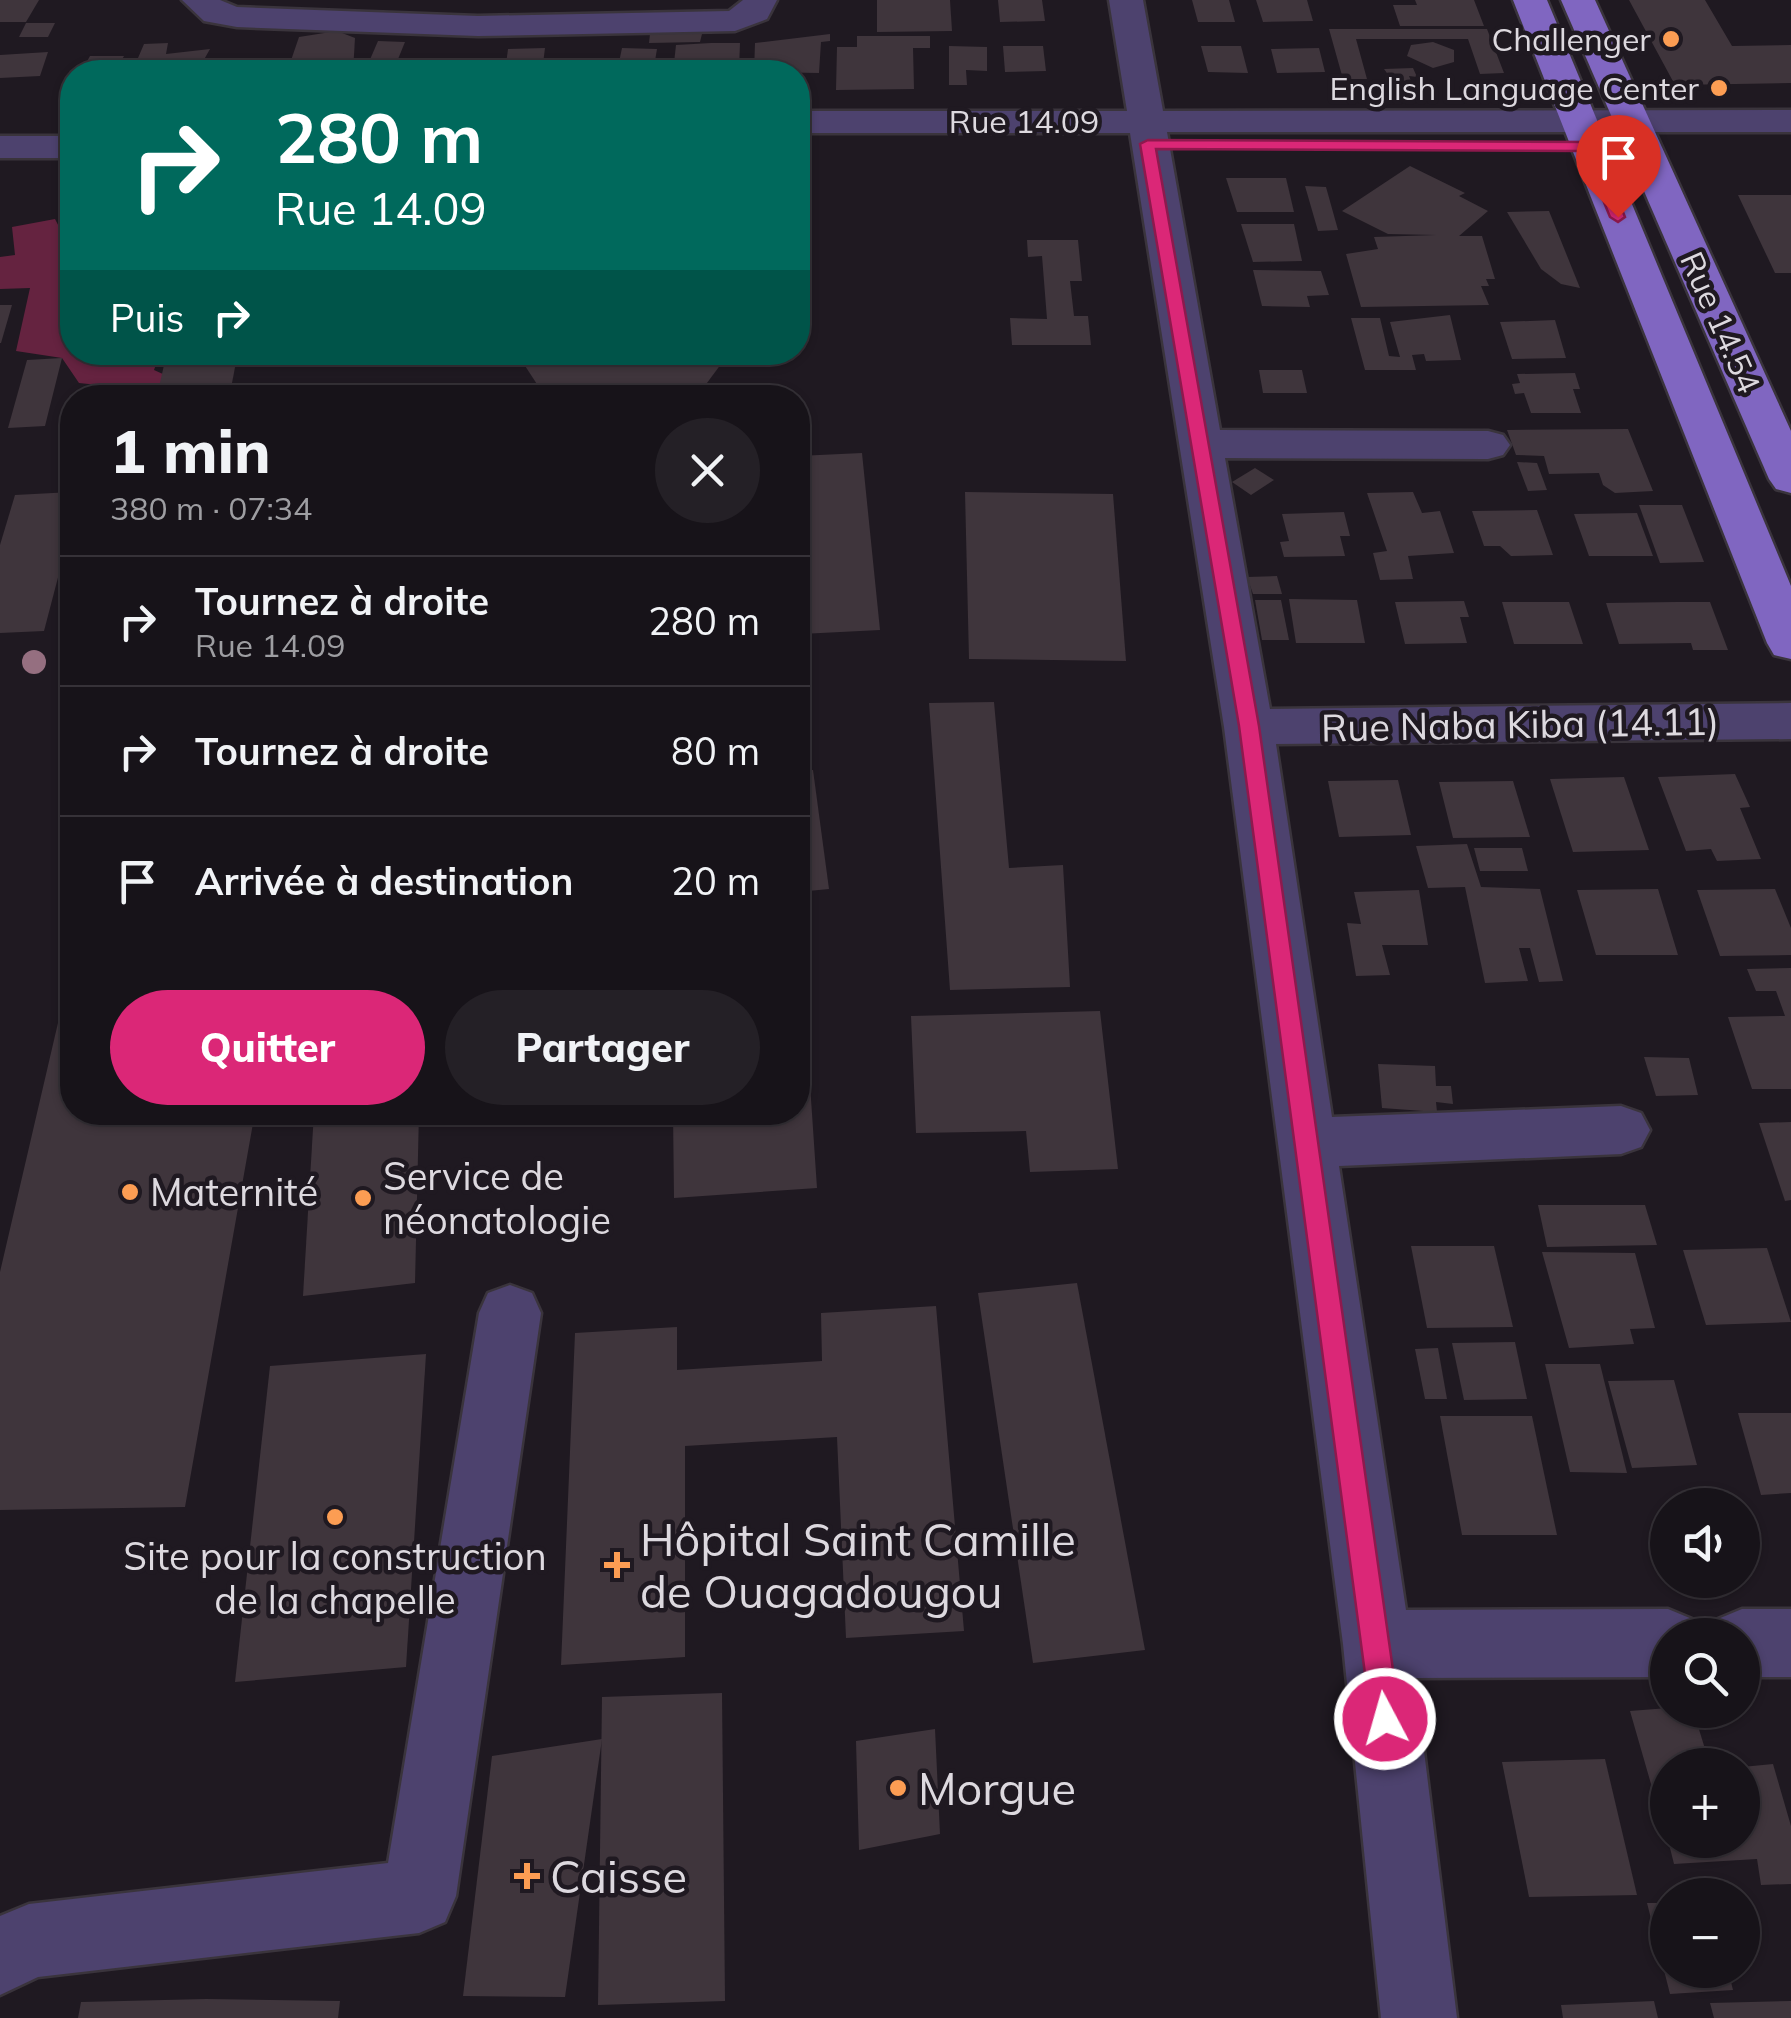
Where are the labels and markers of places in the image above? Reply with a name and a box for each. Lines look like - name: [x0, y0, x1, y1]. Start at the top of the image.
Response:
- place label: Challenger: [1491, 19, 1651, 59]
- marker: Challenger: [1660, 28, 1682, 50]
- place label: English Language Center: [1330, 68, 1699, 108]
- marker: English Language Center: [1708, 77, 1730, 99]
- pin: [1576, 115, 1661, 218]
- place label: Service de néonatologie: [383, 1152, 611, 1244]
- place label: Maternité: [150, 1168, 318, 1216]
- marker: Maternité: [119, 1181, 141, 1203]
- marker: Service de néonatologie: [352, 1187, 374, 1209]
- marker: Site pour la construction de la chapelle: [324, 1506, 346, 1528]
- place label: Hôpital Saint Camille de Ouagadougou: [640, 1511, 1076, 1619]
- place label: Site pour la construction de la chapelle: [123, 1532, 547, 1624]
- marker: Hôpital Saint Camille de Ouagadougou: [604, 1552, 630, 1578]
- place label: Morgue: [918, 1760, 1076, 1816]
- marker: Morgue: [887, 1777, 909, 1799]
- place label: Caisse: [550, 1848, 687, 1904]
- marker: Caisse: [514, 1863, 540, 1889]

